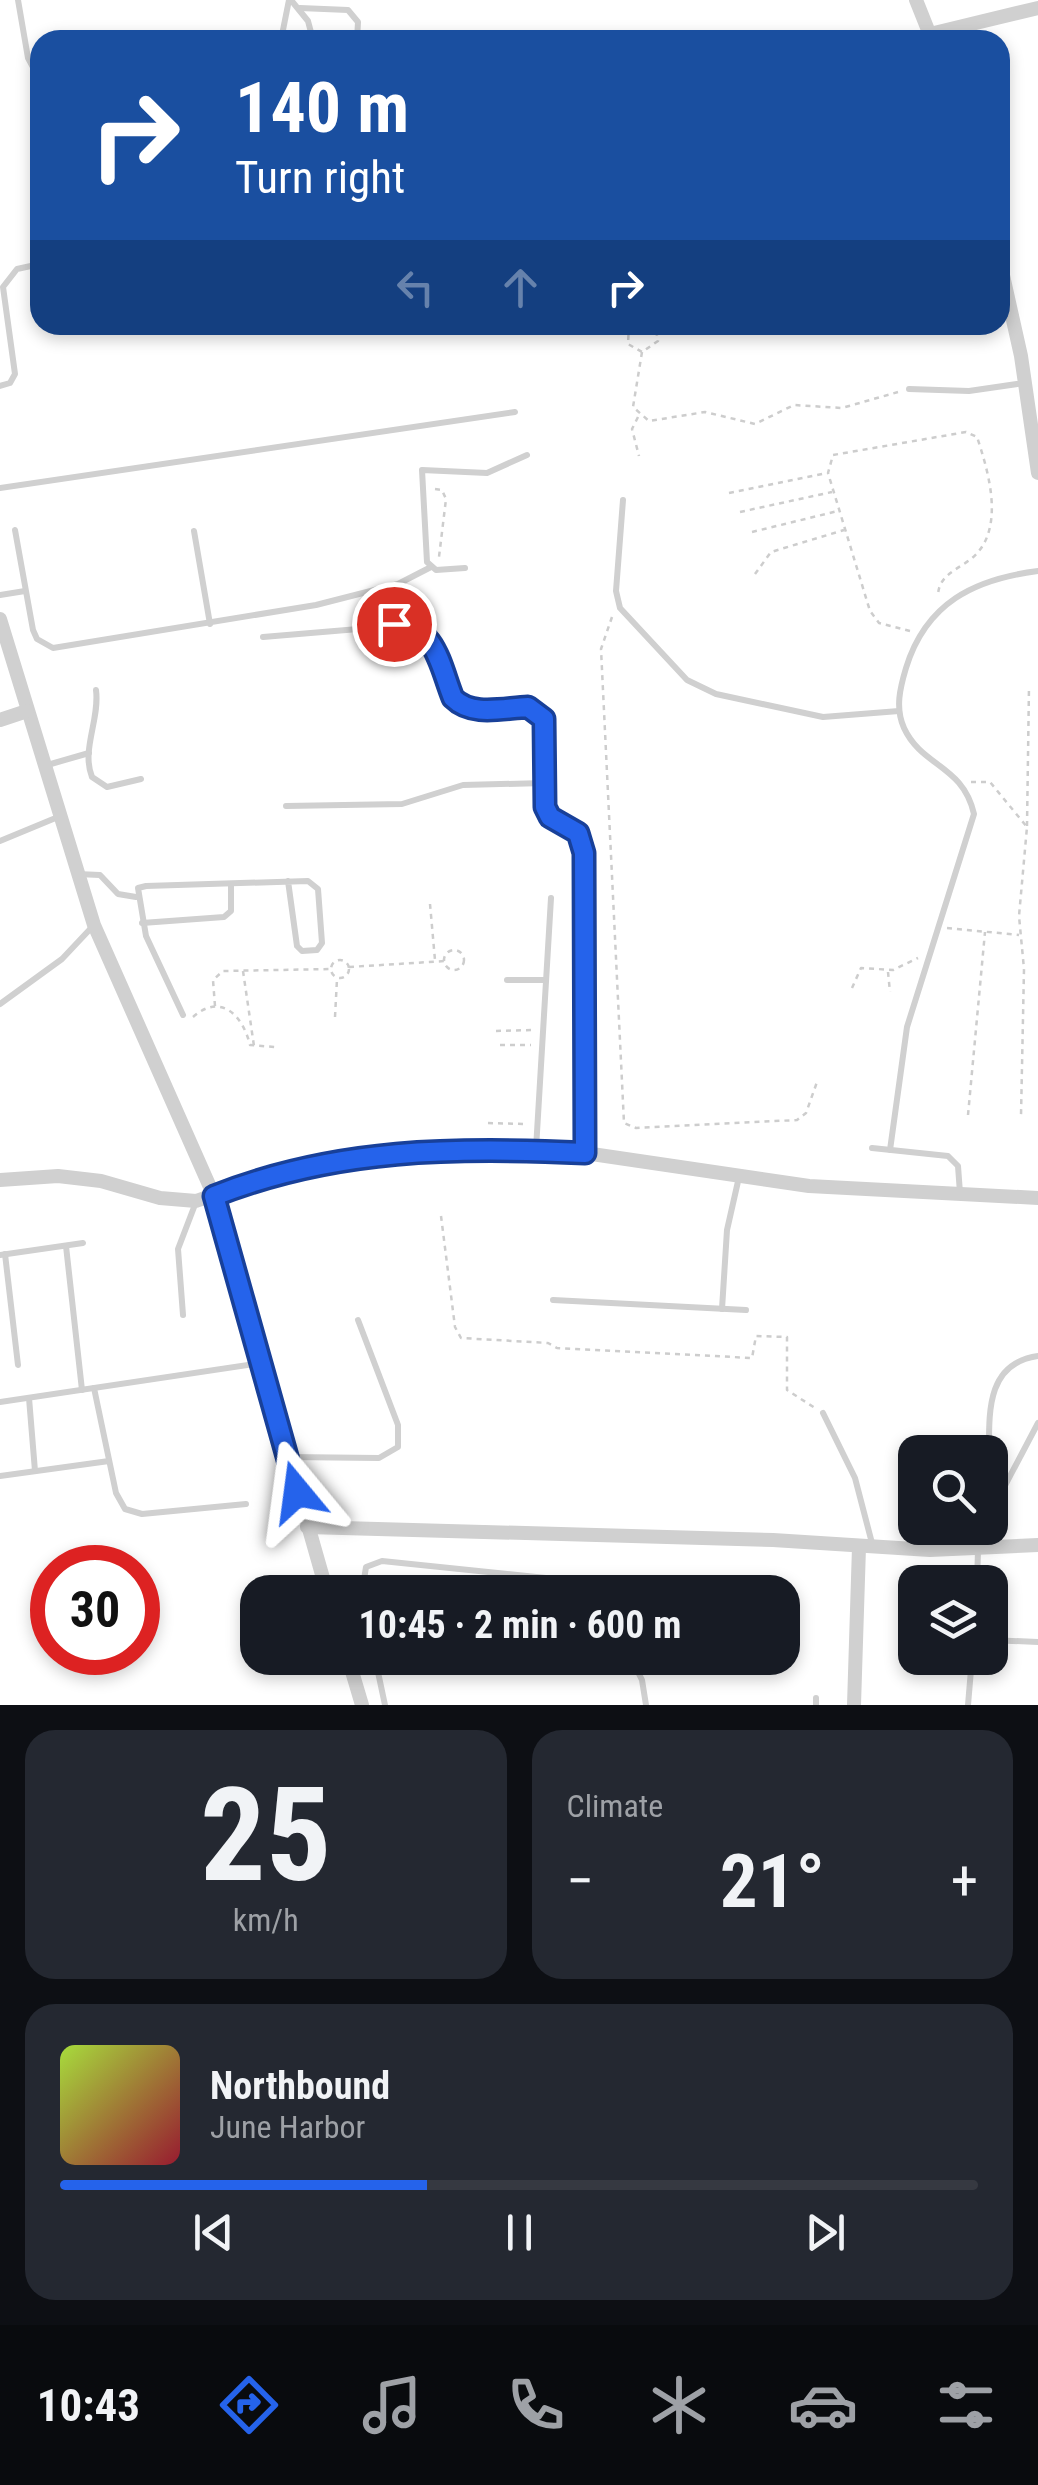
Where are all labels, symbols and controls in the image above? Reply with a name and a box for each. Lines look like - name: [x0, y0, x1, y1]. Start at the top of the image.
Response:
- text: 140 m: [235, 67, 409, 149]
- icon: right: [70, 70, 200, 200]
- text: Turn right: [235, 151, 405, 204]
- icon: left: [388, 260, 443, 315]
- icon: ahead: [493, 260, 548, 315]
- icon: right: [598, 260, 653, 315]
- pin: [352, 582, 437, 667]
- icon: arrive: [367, 597, 422, 652]
- map controls: [898, 1435, 1008, 1675]
- button: search: [898, 1435, 1008, 1545]
- position arrow: [245, 1440, 349, 1544]
- speed limit sign: 30: [30, 1545, 160, 1675]
- button: layers: [898, 1565, 1008, 1675]
- text: 10:45 · 2 min · 600 m: [359, 1603, 681, 1647]
- text: 25: [200, 1759, 331, 1912]
- text: Climate: [567, 1787, 663, 1825]
- text: 21°: [720, 1837, 825, 1925]
- text: −: [567, 1849, 594, 1913]
- text: +: [951, 1849, 978, 1913]
- text: km/h: [233, 1901, 299, 1939]
- text: Northbound: [210, 2064, 390, 2108]
- text: June Harbor: [210, 2108, 365, 2146]
- icon: previous: [186, 2205, 241, 2260]
- icon: pause: [492, 2205, 547, 2260]
- icon: next: [798, 2205, 853, 2260]
- icon: directions: [214, 2370, 284, 2440]
- icon: music: [357, 2370, 427, 2440]
- icon: phone: [501, 2370, 571, 2440]
- icon: climate: [644, 2370, 714, 2440]
- icon: car: [788, 2370, 858, 2440]
- icon: filters: [931, 2370, 1001, 2440]
- text: 10:43: [37, 2379, 140, 2432]

